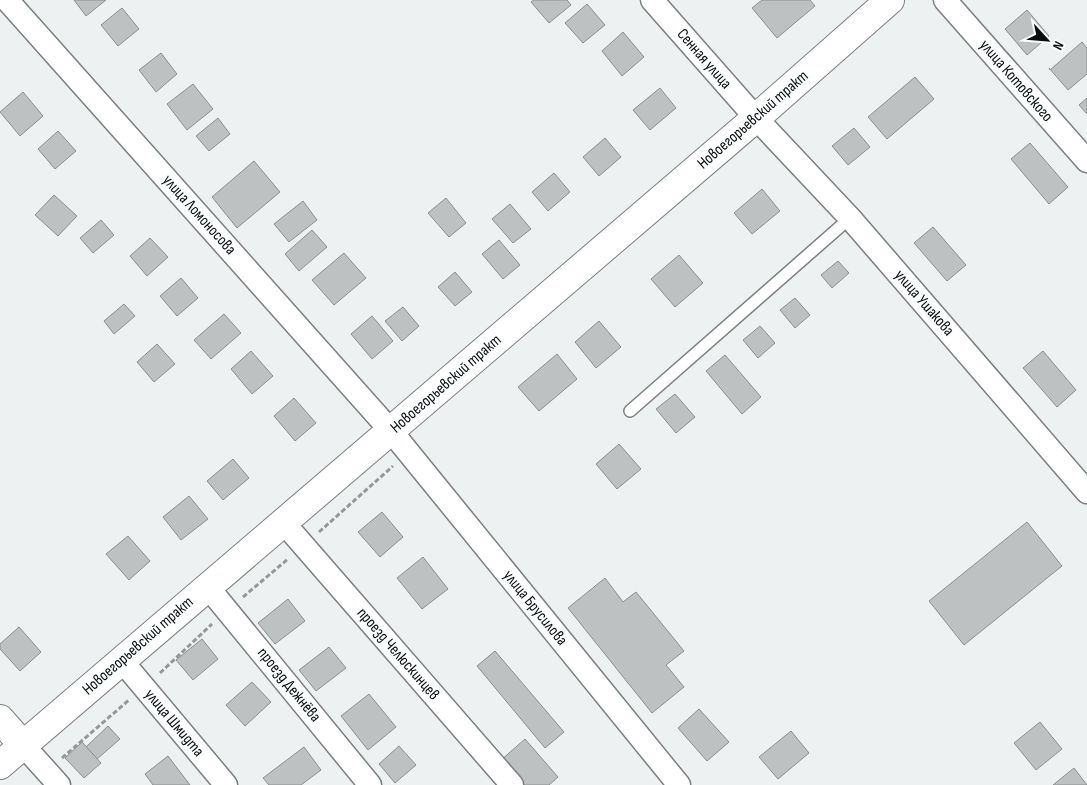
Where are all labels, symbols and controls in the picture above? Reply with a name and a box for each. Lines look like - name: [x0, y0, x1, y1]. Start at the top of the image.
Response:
- north arrow: [1022, 15, 1072, 65]
- street label: Сенная улица: [673, 25, 735, 93]
- street label: улица Котовского: [975, 36, 1057, 126]
- text: N: [1049, 38, 1068, 53]
- street label: Новоегорьевский тракт: [694, 67, 812, 173]
- street label: улица Ломоносова: [158, 171, 240, 259]
- street label: улица Ушакова: [890, 266, 958, 340]
- street label: Новоегорьевский тракт: [387, 331, 505, 437]
- street label: улица Брусилова: [499, 566, 571, 650]
- street label: Новоегорьевский тракт: [79, 593, 197, 699]
- street label: проезд Челюскинцев: [353, 604, 443, 704]
- street label: проезд Дежнёва: [253, 644, 325, 726]
- street label: улица Шмидта: [140, 685, 208, 761]

